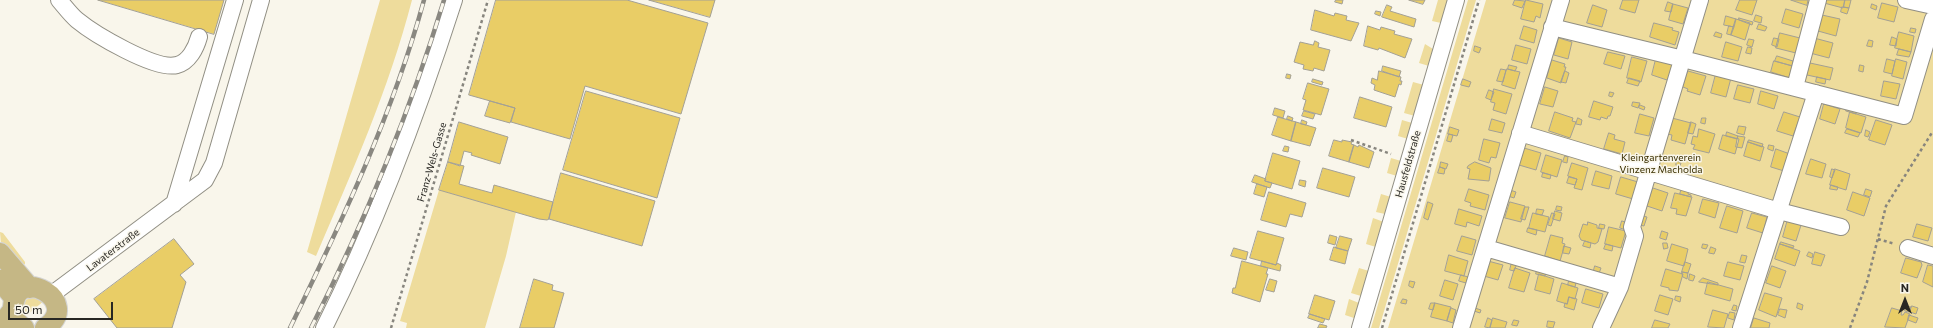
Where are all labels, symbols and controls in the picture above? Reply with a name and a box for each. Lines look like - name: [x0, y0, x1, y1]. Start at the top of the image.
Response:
- street label: Franz-Wels-Gasse: [415, 121, 449, 203]
- street label: Hausfeldstraße: [1393, 129, 1423, 199]
- park label: Kleingartenverein Vinzenz Macholda: [1620, 152, 1702, 176]
- street label: Lavaterstraße: [84, 226, 142, 274]
- north arrow: [1885, 280, 1925, 320]
- text: N: [1901, 281, 1909, 294]
- scale bar: [10, 294, 115, 320]
- text: 50 m: [15, 302, 43, 316]

